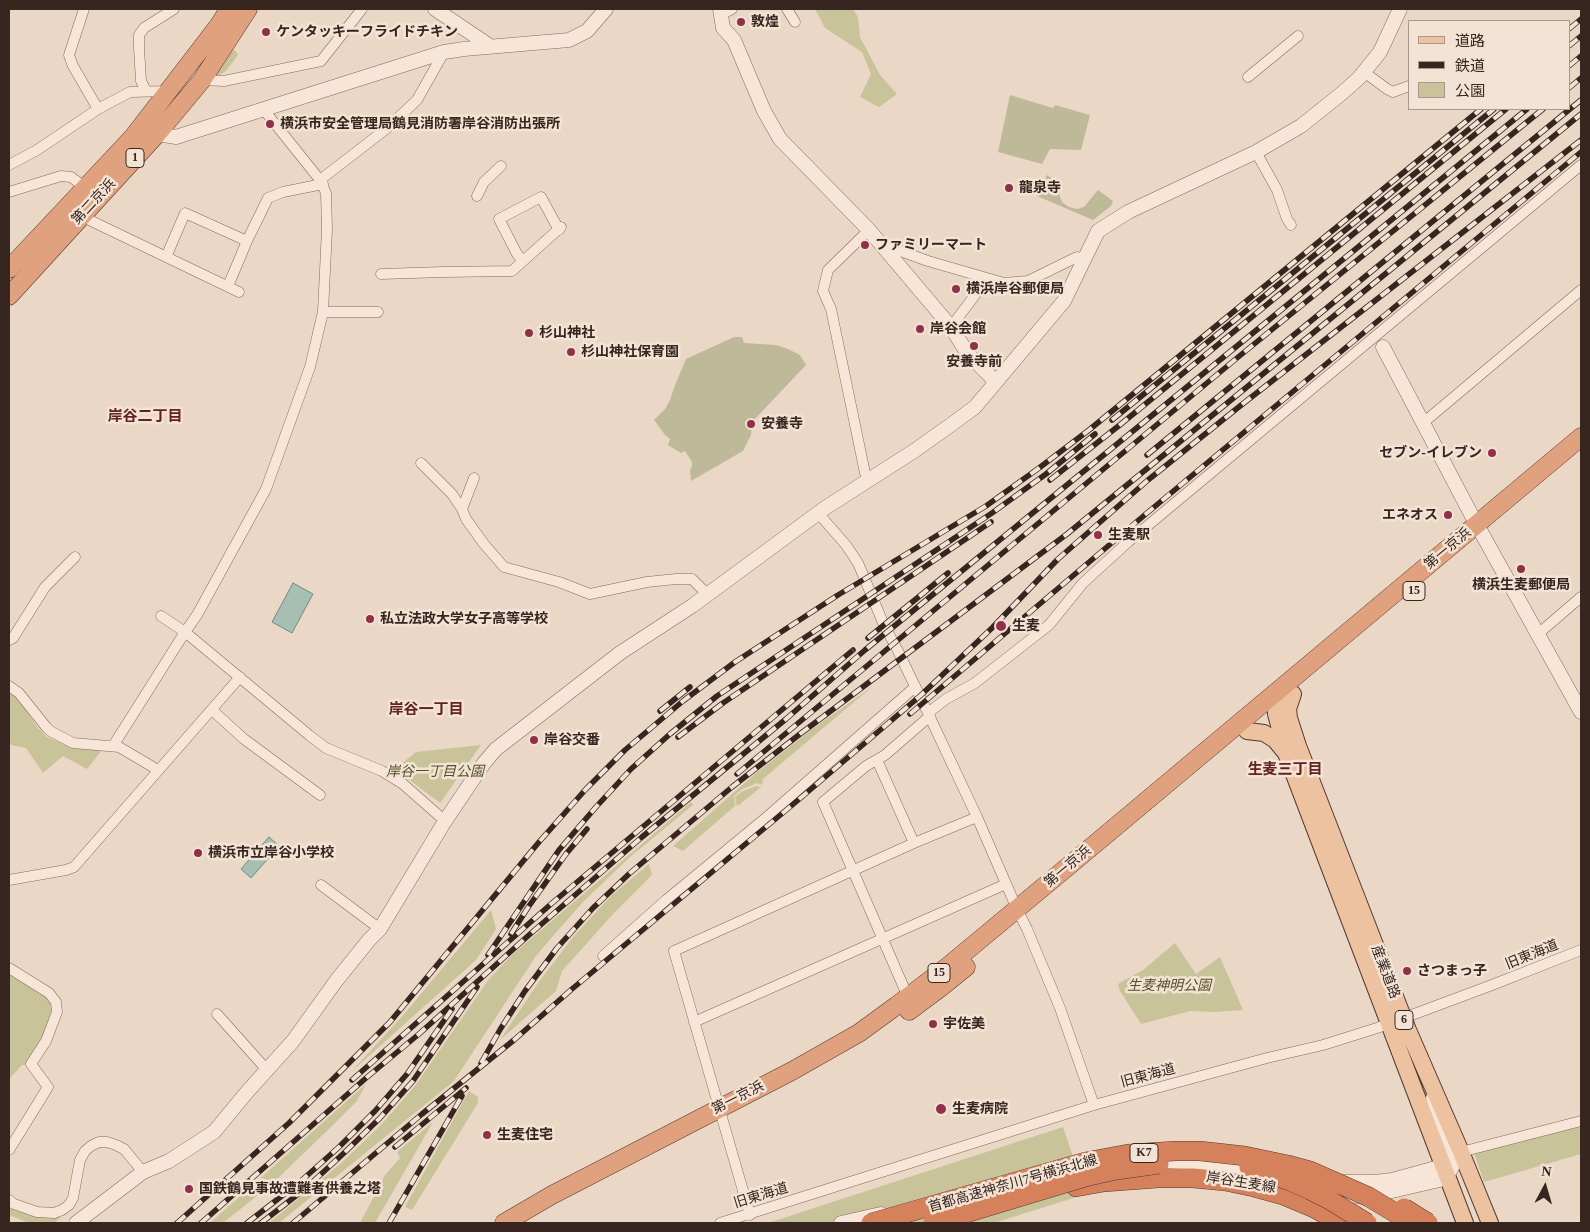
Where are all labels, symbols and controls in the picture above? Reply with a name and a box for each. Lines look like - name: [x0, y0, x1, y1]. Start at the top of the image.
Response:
- place label: 敦煌: [751, 14, 779, 30]
- marker: 敦煌: [735, 16, 747, 28]
- legend: [1408, 20, 1570, 110]
- place label: ケンタッキーフライドチキン: [276, 24, 458, 40]
- marker: ケンタッキーフライドチキン: [260, 26, 272, 38]
- text: 道路: [1455, 33, 1485, 49]
- text: 鉄道: [1455, 58, 1485, 74]
- text: 公園: [1455, 83, 1485, 99]
- place label: 横浜市安全管理局鶴見消防署岸谷消防出張所: [280, 116, 560, 132]
- marker: 横浜市安全管理局鶴見消防署岸谷消防出張所: [264, 118, 276, 130]
- road number: 1: [126, 148, 144, 168]
- street label: 第二京浜: [69, 176, 119, 228]
- place label: 龍泉寺: [1019, 180, 1061, 196]
- marker: 龍泉寺: [1003, 182, 1015, 194]
- place label: ファミリーマート: [875, 237, 987, 253]
- marker: ファミリーマート: [859, 239, 871, 251]
- place label: 横浜岸谷郵便局: [966, 281, 1064, 297]
- marker: 横浜岸谷郵便局: [950, 283, 962, 295]
- place label: 岸谷会館: [930, 321, 986, 337]
- marker: 岸谷会館: [914, 323, 926, 335]
- place label: 杉山神社: [539, 325, 595, 341]
- marker: 杉山神社: [523, 327, 535, 339]
- marker: 安養寺前: [968, 340, 980, 352]
- place label: 杉山神社保育園: [581, 344, 679, 360]
- marker: 杉山神社保育園: [565, 346, 577, 358]
- place label: 安養寺前: [946, 354, 1002, 370]
- district label: 岸谷二丁目: [108, 408, 182, 426]
- place label: 安養寺: [761, 416, 803, 432]
- marker: 安養寺: [745, 418, 757, 430]
- place label: セブン-イレブン: [1379, 445, 1482, 461]
- marker: セブン-イレブン: [1486, 447, 1498, 459]
- place label: エネオス: [1382, 507, 1438, 523]
- marker: エネオス: [1442, 509, 1454, 521]
- street label: 第一京浜: [1421, 525, 1475, 573]
- place label: 生麦駅: [1108, 527, 1150, 543]
- marker: 生麦駅: [1092, 529, 1104, 541]
- marker: 横浜生麦郵便局: [1515, 563, 1527, 575]
- place label: 横浜生麦郵便局: [1472, 577, 1570, 593]
- road number: 15: [1403, 582, 1425, 600]
- place label: 私立法政大学女子高等学校: [380, 611, 548, 627]
- marker: 私立法政大学女子高等学校: [364, 613, 376, 625]
- place label: 生麦: [1012, 618, 1040, 634]
- marker: 生麦: [994, 619, 1008, 633]
- district label: 岸谷一丁目: [389, 701, 463, 719]
- place label: 岸谷交番: [544, 732, 600, 748]
- marker: 岸谷交番: [528, 734, 540, 746]
- district label: 生麦三丁目: [1248, 761, 1322, 779]
- park label: 岸谷一丁目公園: [386, 764, 484, 780]
- street label: 第一京浜: [1041, 843, 1095, 891]
- place label: 横浜市立岸谷小学校: [208, 845, 334, 861]
- marker: 横浜市立岸谷小学校: [192, 847, 204, 859]
- street label: 旧東海道: [1503, 937, 1561, 973]
- street label: 産業道路: [1367, 943, 1403, 1001]
- place label: さつまっ子: [1417, 963, 1487, 979]
- road number: 15: [928, 964, 950, 982]
- marker: さつまっ子: [1401, 965, 1413, 977]
- park label: 生麦神明公園: [1127, 978, 1211, 994]
- road number: 6: [1395, 1010, 1413, 1030]
- place label: 宇佐美: [943, 1016, 985, 1032]
- marker: 宇佐美: [927, 1018, 939, 1030]
- street label: 旧東海道: [1119, 1061, 1177, 1091]
- street label: 第一京浜: [709, 1078, 767, 1118]
- place label: 生麦病院: [952, 1101, 1008, 1117]
- marker: 生麦病院: [934, 1102, 948, 1116]
- place label: 生麦住宅: [497, 1127, 553, 1143]
- marker: 生麦住宅: [481, 1129, 493, 1141]
- road number: K7: [1130, 1144, 1158, 1162]
- street label: 首都高速神奈川7号横浜北線: [927, 1152, 1099, 1216]
- north arrow: [1520, 1162, 1570, 1212]
- text: N: [1541, 1164, 1552, 1180]
- street label: 岸谷生麦線: [1205, 1169, 1277, 1197]
- street label: 旧東海道: [732, 1180, 790, 1212]
- place label: 国鉄鶴見事故遭難者供養之塔: [199, 1181, 381, 1197]
- marker: 国鉄鶴見事故遭難者供養之塔: [183, 1183, 195, 1195]

